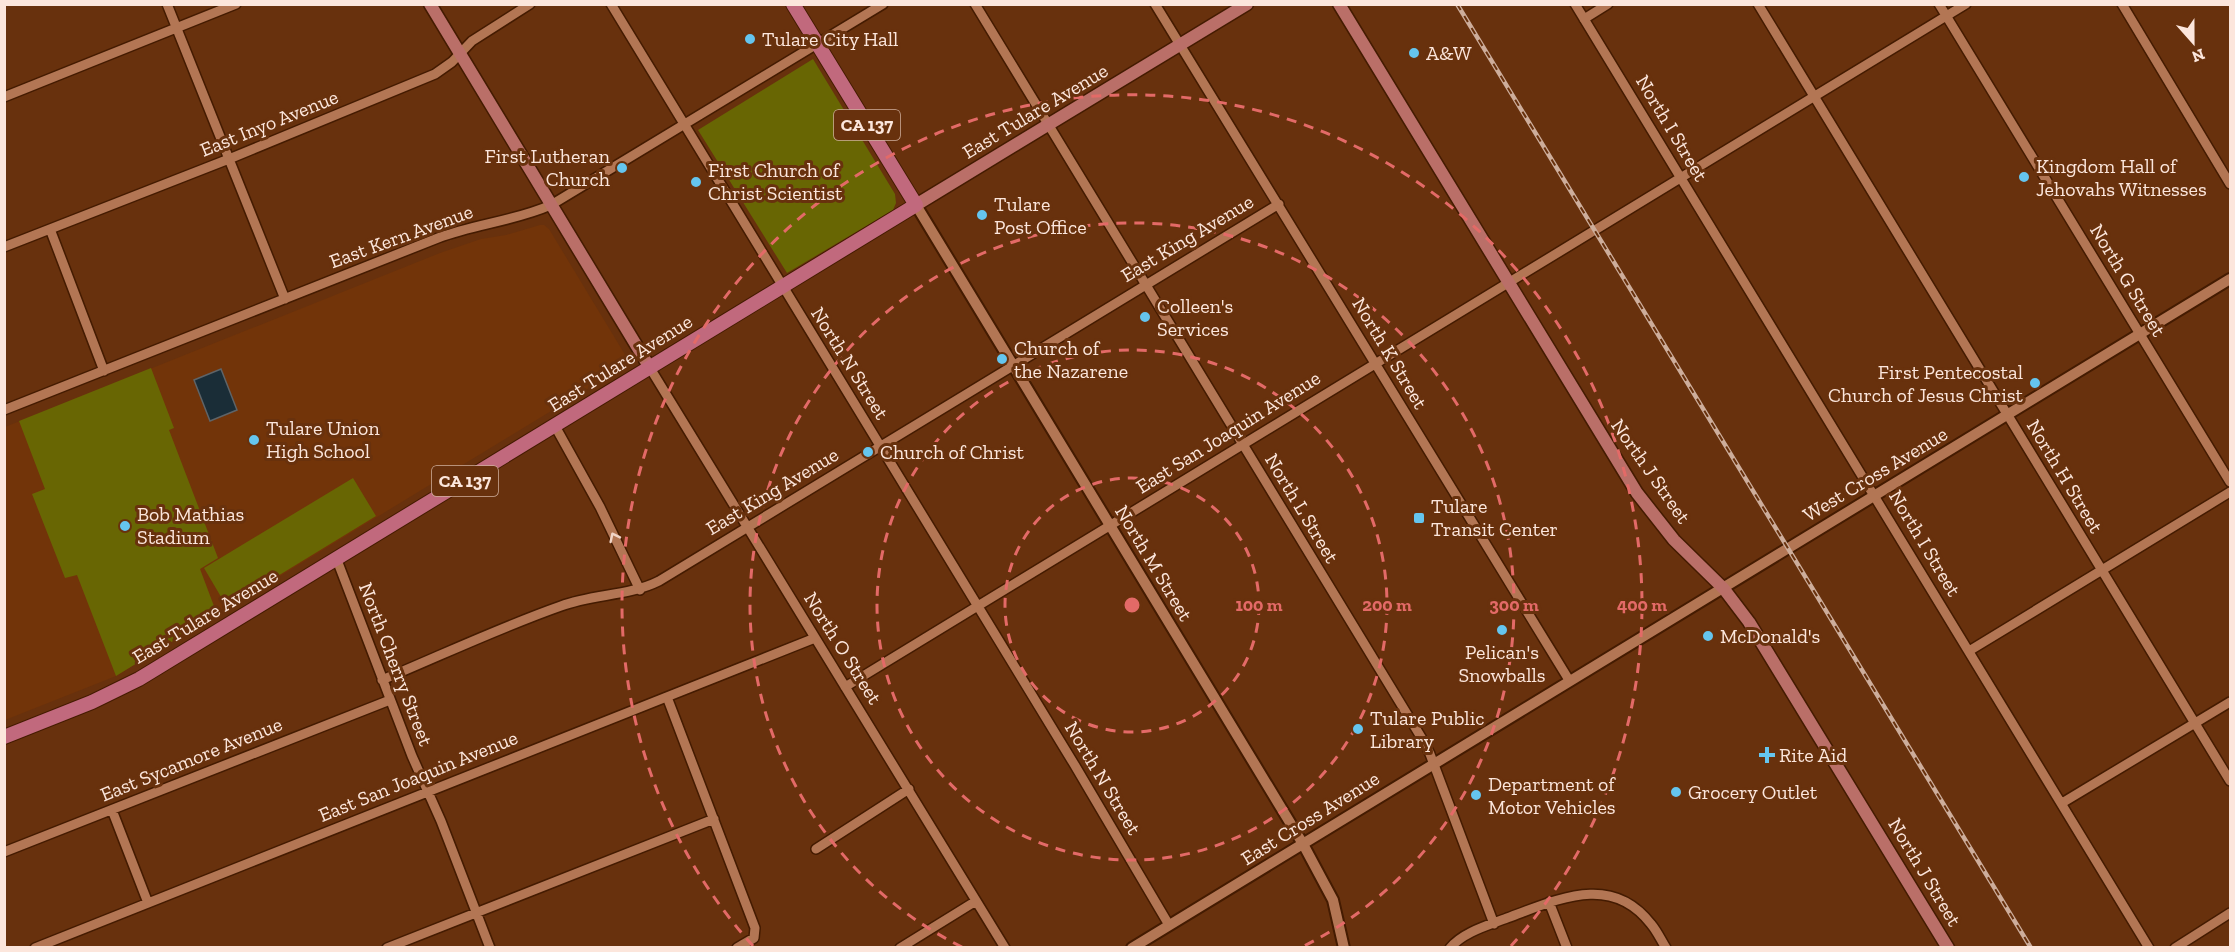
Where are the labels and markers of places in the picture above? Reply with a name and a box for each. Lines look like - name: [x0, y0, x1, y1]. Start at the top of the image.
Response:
- place label: Tulare City Hall: [762, 27, 898, 51]
- marker: Tulare City Hall: [743, 32, 757, 46]
- place label: A&W: [1426, 41, 1472, 65]
- marker: A&W: [1407, 46, 1421, 60]
- place label: First Lutheran Church: [485, 144, 611, 191]
- place label: Kingdom Hall of Jehovahs Witnesses: [2036, 154, 2207, 201]
- place label: First Church of Christ Scientist: [708, 158, 843, 205]
- marker: First Lutheran Church: [615, 161, 629, 175]
- marker: Kingdom Hall of Jehovahs Witnesses: [2017, 170, 2031, 184]
- marker: First Church of Christ Scientist: [689, 175, 703, 189]
- place label: Tulare Post Office: [994, 192, 1087, 239]
- marker: Tulare Post Office: [975, 208, 989, 222]
- place label: Colleen's Services: [1157, 294, 1233, 341]
- marker: Colleen's Services: [1138, 310, 1152, 324]
- place label: Church of the Nazarene: [1014, 336, 1128, 383]
- marker: Church of the Nazarene: [995, 352, 1009, 366]
- place label: First Pentecostal Church of Jesus Christ: [1828, 360, 2024, 407]
- marker: First Pentecostal Church of Jesus Christ: [2028, 376, 2042, 390]
- place label: Tulare Union High School: [266, 416, 380, 463]
- marker: Tulare Union High School: [247, 433, 261, 447]
- place label: Church of Christ: [880, 440, 1025, 464]
- marker: Church of Christ: [861, 445, 875, 459]
- place label: Tulare Transit Center: [1431, 494, 1558, 541]
- place label: Bob Mathias Stadium: [137, 502, 244, 549]
- marker: Tulare Transit Center: [1412, 511, 1426, 525]
- marker: Bob Mathias Stadium: [118, 519, 132, 533]
- centre of rings: [1122, 595, 1142, 615]
- marker: Pelican's Snowballs: [1495, 623, 1509, 637]
- place label: McDonald's: [1720, 624, 1820, 648]
- marker: McDonald's: [1701, 629, 1715, 643]
- place label: Pelican's Snowballs: [1458, 640, 1546, 687]
- place label: Tulare Public Library: [1370, 706, 1484, 753]
- marker: Tulare Public Library: [1351, 722, 1365, 736]
- place label: Rite Aid: [1779, 743, 1847, 767]
- marker: Rite Aid: [1760, 748, 1774, 762]
- place label: Department of Motor Vehicles: [1488, 772, 1616, 819]
- place label: Grocery Outlet: [1688, 780, 1818, 804]
- marker: Grocery Outlet: [1669, 785, 1683, 799]
- marker: Department of Motor Vehicles: [1469, 788, 1483, 802]

